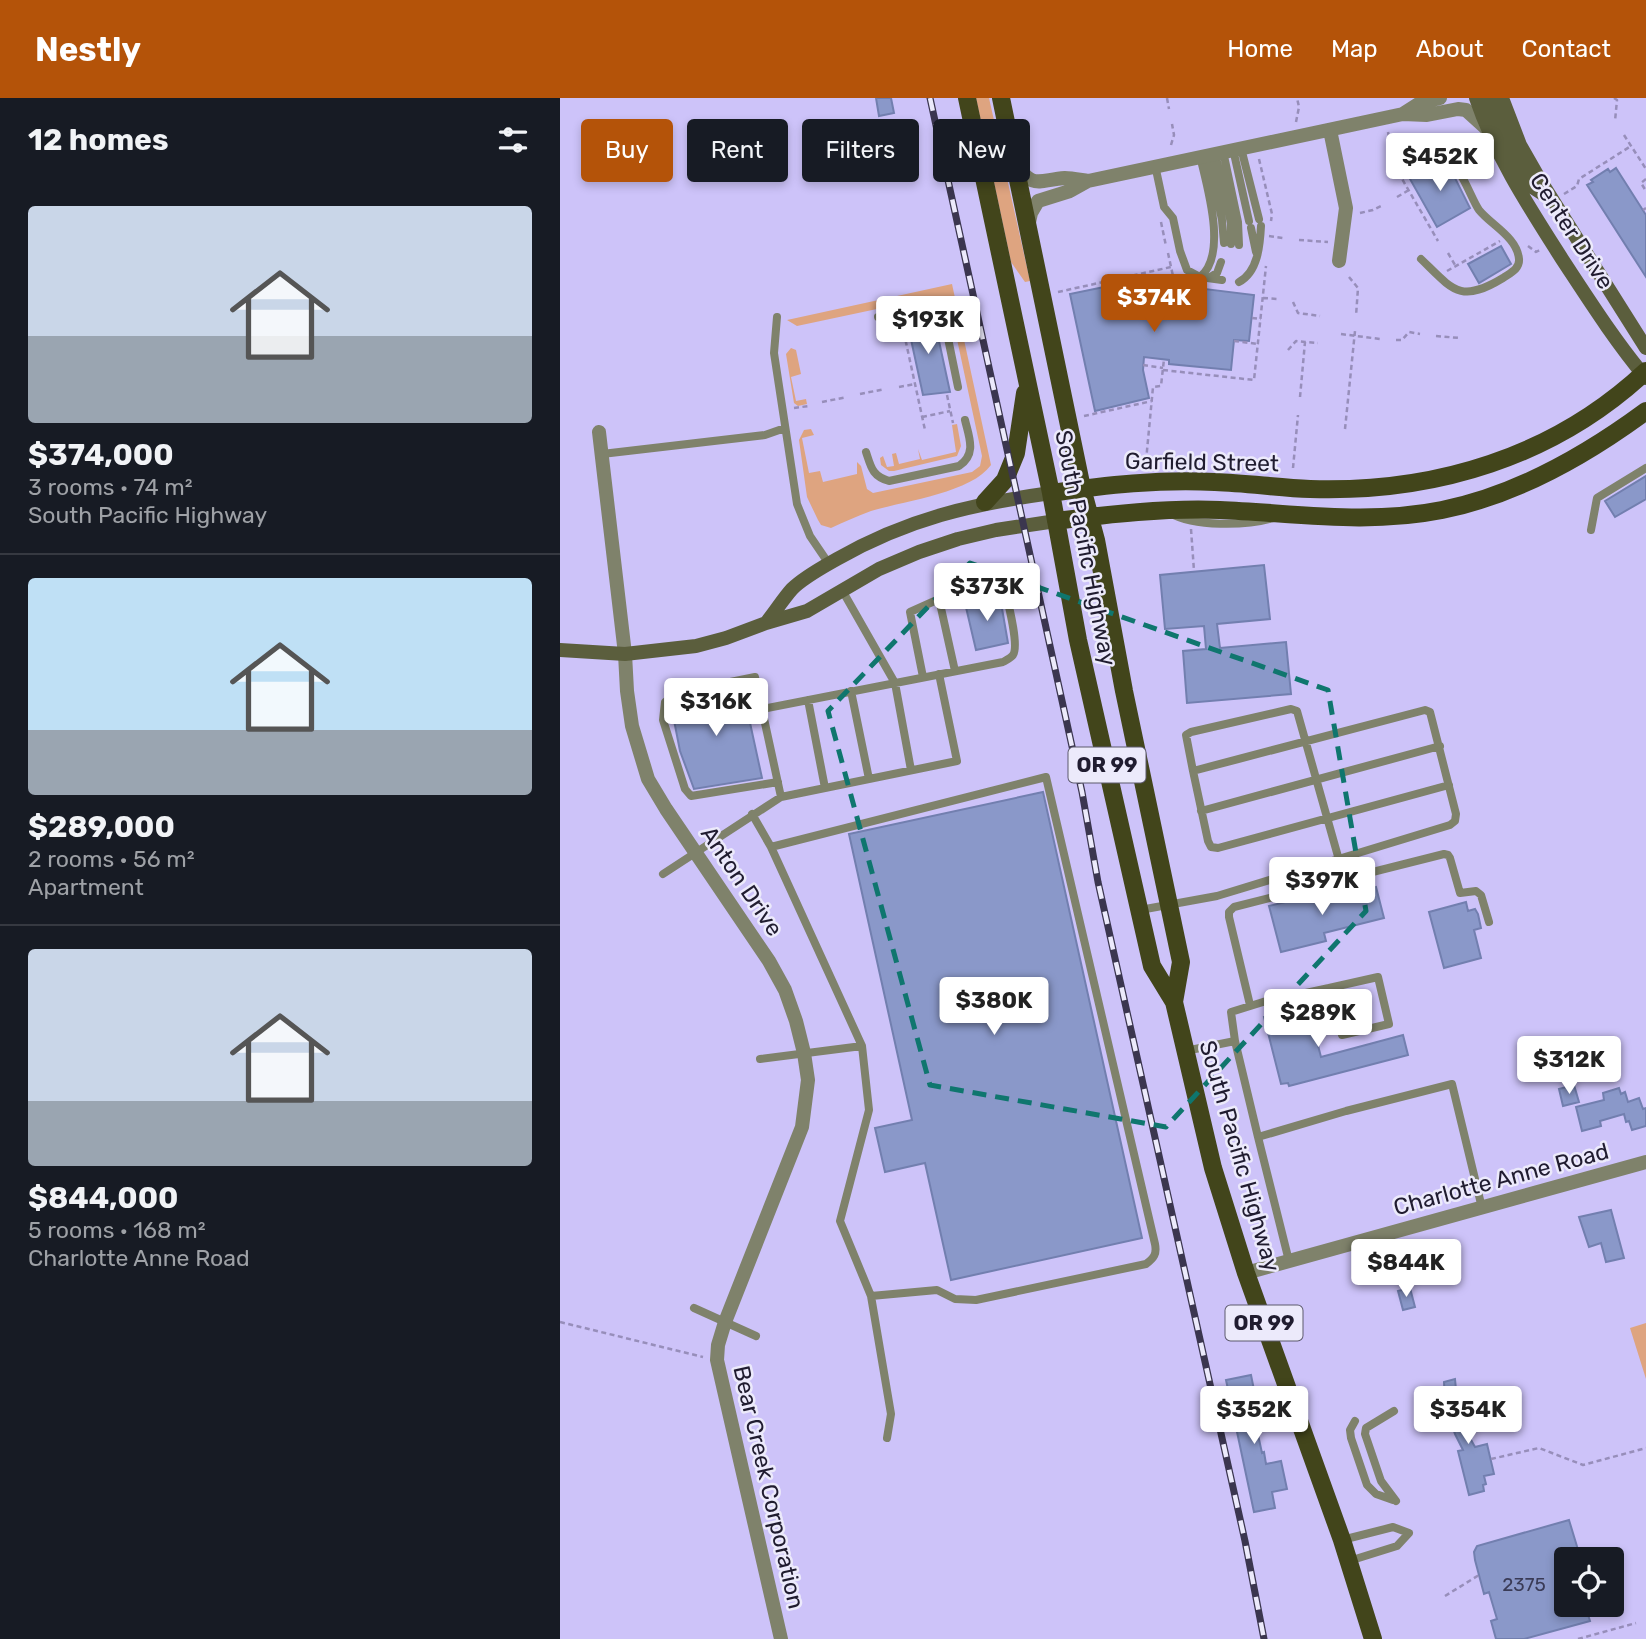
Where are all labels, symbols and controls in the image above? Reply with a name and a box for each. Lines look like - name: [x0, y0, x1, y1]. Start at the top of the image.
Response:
- text: Nestly: [35, 30, 141, 69]
- text: Home: [1227, 35, 1293, 63]
- text: Map: [1331, 35, 1378, 63]
- text: About: [1416, 35, 1484, 63]
- text: Contact: [1522, 35, 1611, 63]
- chip: Buy: [581, 119, 673, 182]
- chip: Rent: [687, 119, 788, 182]
- chip: Filters: [802, 119, 919, 182]
- chip: New: [933, 119, 1030, 182]
- icon: filters: [494, 121, 532, 159]
- text: 12 homes: [28, 122, 169, 158]
- pin: $452K: [1391, 134, 1489, 193]
- text: $452K: [1402, 142, 1478, 170]
- street label: Center Drive: [1524, 168, 1620, 294]
- icon: home: [217, 252, 343, 378]
- pin: $374K: [1105, 274, 1203, 334]
- text: $374K: [1117, 283, 1191, 311]
- pin: $193K: [879, 296, 977, 356]
- text: $193K: [892, 305, 964, 333]
- street label: South Pacific Highway: [1049, 428, 1123, 668]
- text: $374,000: [28, 437, 174, 473]
- street label: Garfield Street: [1125, 447, 1279, 477]
- text: 3 rooms · 74 m²: [28, 473, 193, 501]
- text: South Pacific Highway: [28, 501, 267, 529]
- pin: $373K: [938, 564, 1036, 623]
- text: $373K: [950, 572, 1024, 600]
- icon: home: [217, 624, 343, 750]
- pin: $316K: [667, 678, 765, 738]
- text: $316K: [680, 687, 752, 715]
- road number: OR 99: [1068, 748, 1146, 782]
- text: $289,000: [28, 809, 175, 845]
- street label: Anton Drive: [695, 821, 789, 941]
- text: 2 rooms · 56 m²: [28, 845, 195, 873]
- pin: $397K: [1273, 858, 1371, 917]
- text: $397K: [1285, 866, 1359, 894]
- text: Apartment: [28, 873, 144, 901]
- pin: $380K: [945, 978, 1043, 1037]
- text: $380K: [956, 986, 1032, 1014]
- pin: $289K: [1269, 990, 1367, 1049]
- icon: home: [217, 995, 343, 1121]
- text: $289K: [1280, 998, 1356, 1026]
- street label: South Pacific Highway: [1194, 1037, 1287, 1275]
- pin: $312K: [1520, 1037, 1618, 1096]
- text: $312K: [1533, 1045, 1605, 1073]
- street label: Charlotte Anne Road: [1390, 1137, 1612, 1221]
- text: $844,000: [28, 1180, 178, 1216]
- text: 5 rooms · 168 m²: [28, 1216, 206, 1244]
- pin: $844K: [1357, 1240, 1455, 1299]
- text: Charlotte Anne Road: [28, 1244, 250, 1272]
- text: $844K: [1367, 1248, 1445, 1276]
- road number: OR 99: [1226, 1306, 1302, 1340]
- street label: Bear Creek Corporation: [727, 1363, 811, 1611]
- pin: $352K: [1205, 1386, 1303, 1446]
- pin: $354K: [1419, 1386, 1517, 1446]
- text: $352K: [1216, 1395, 1292, 1423]
- text: $354K: [1430, 1395, 1506, 1423]
- map controls: [1554, 1547, 1624, 1617]
- button: locate: [1554, 1547, 1624, 1617]
- house number: 2375: [1502, 1573, 1546, 1596]

